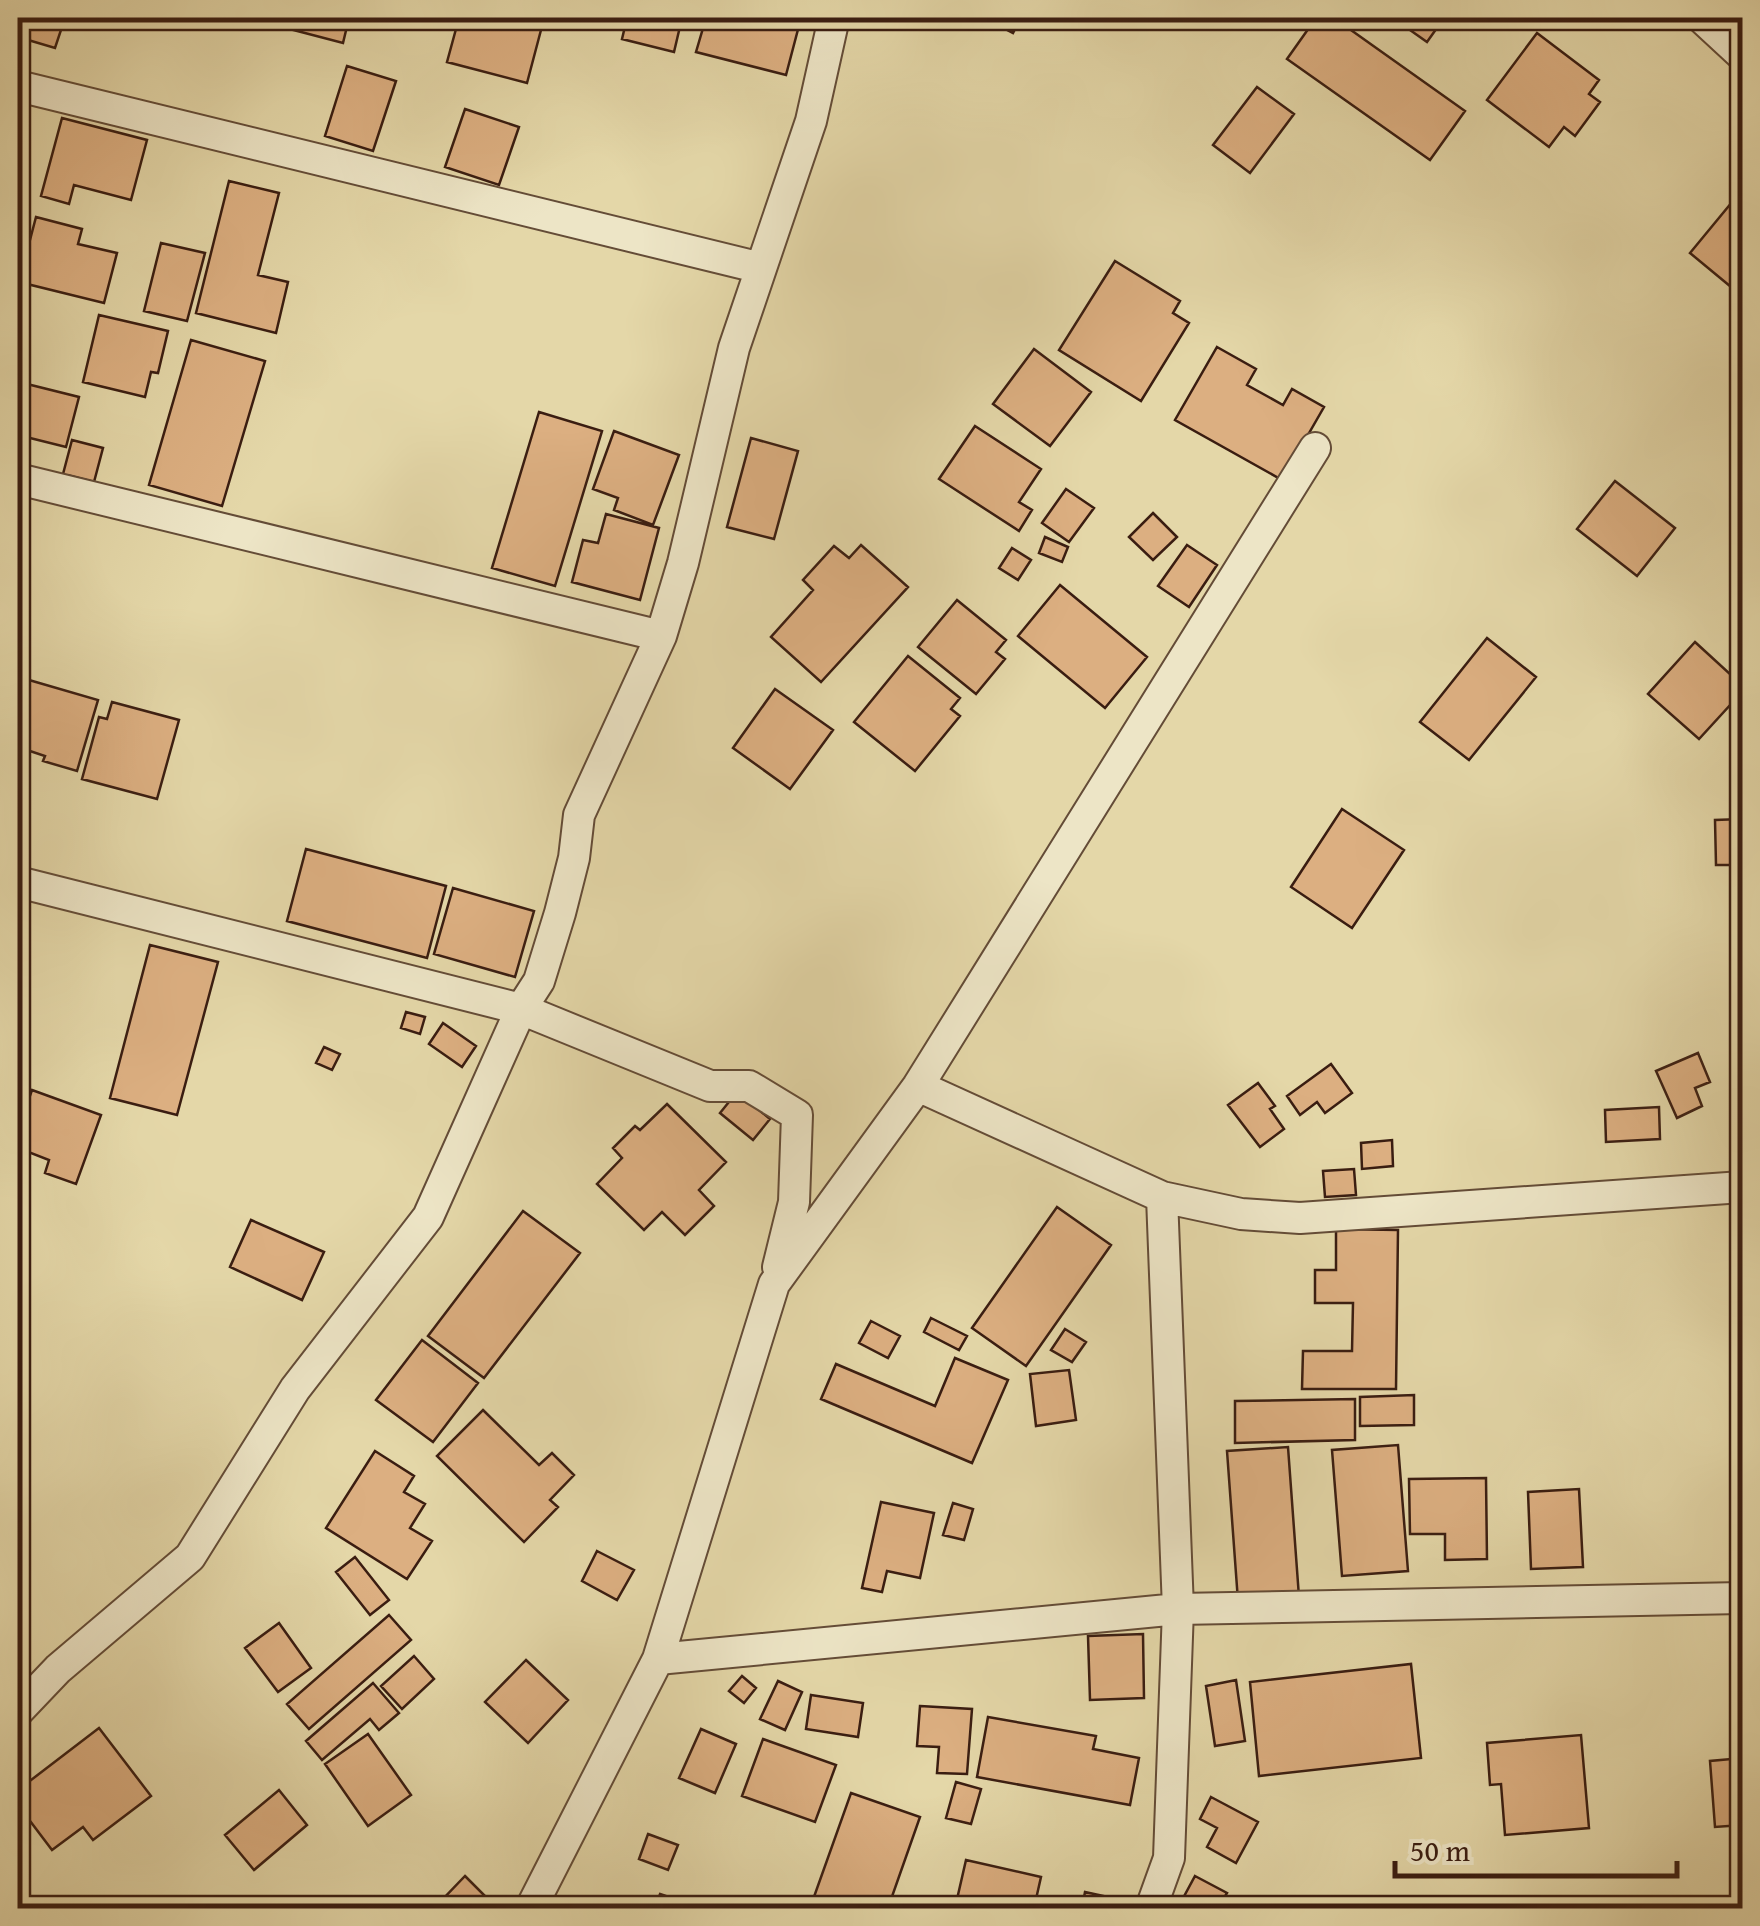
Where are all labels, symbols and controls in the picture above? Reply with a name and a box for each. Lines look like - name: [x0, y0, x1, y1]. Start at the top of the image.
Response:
- scale bar: [1395, 1816, 1678, 1878]
- text: 50 m: [1410, 1828, 1470, 1872]

